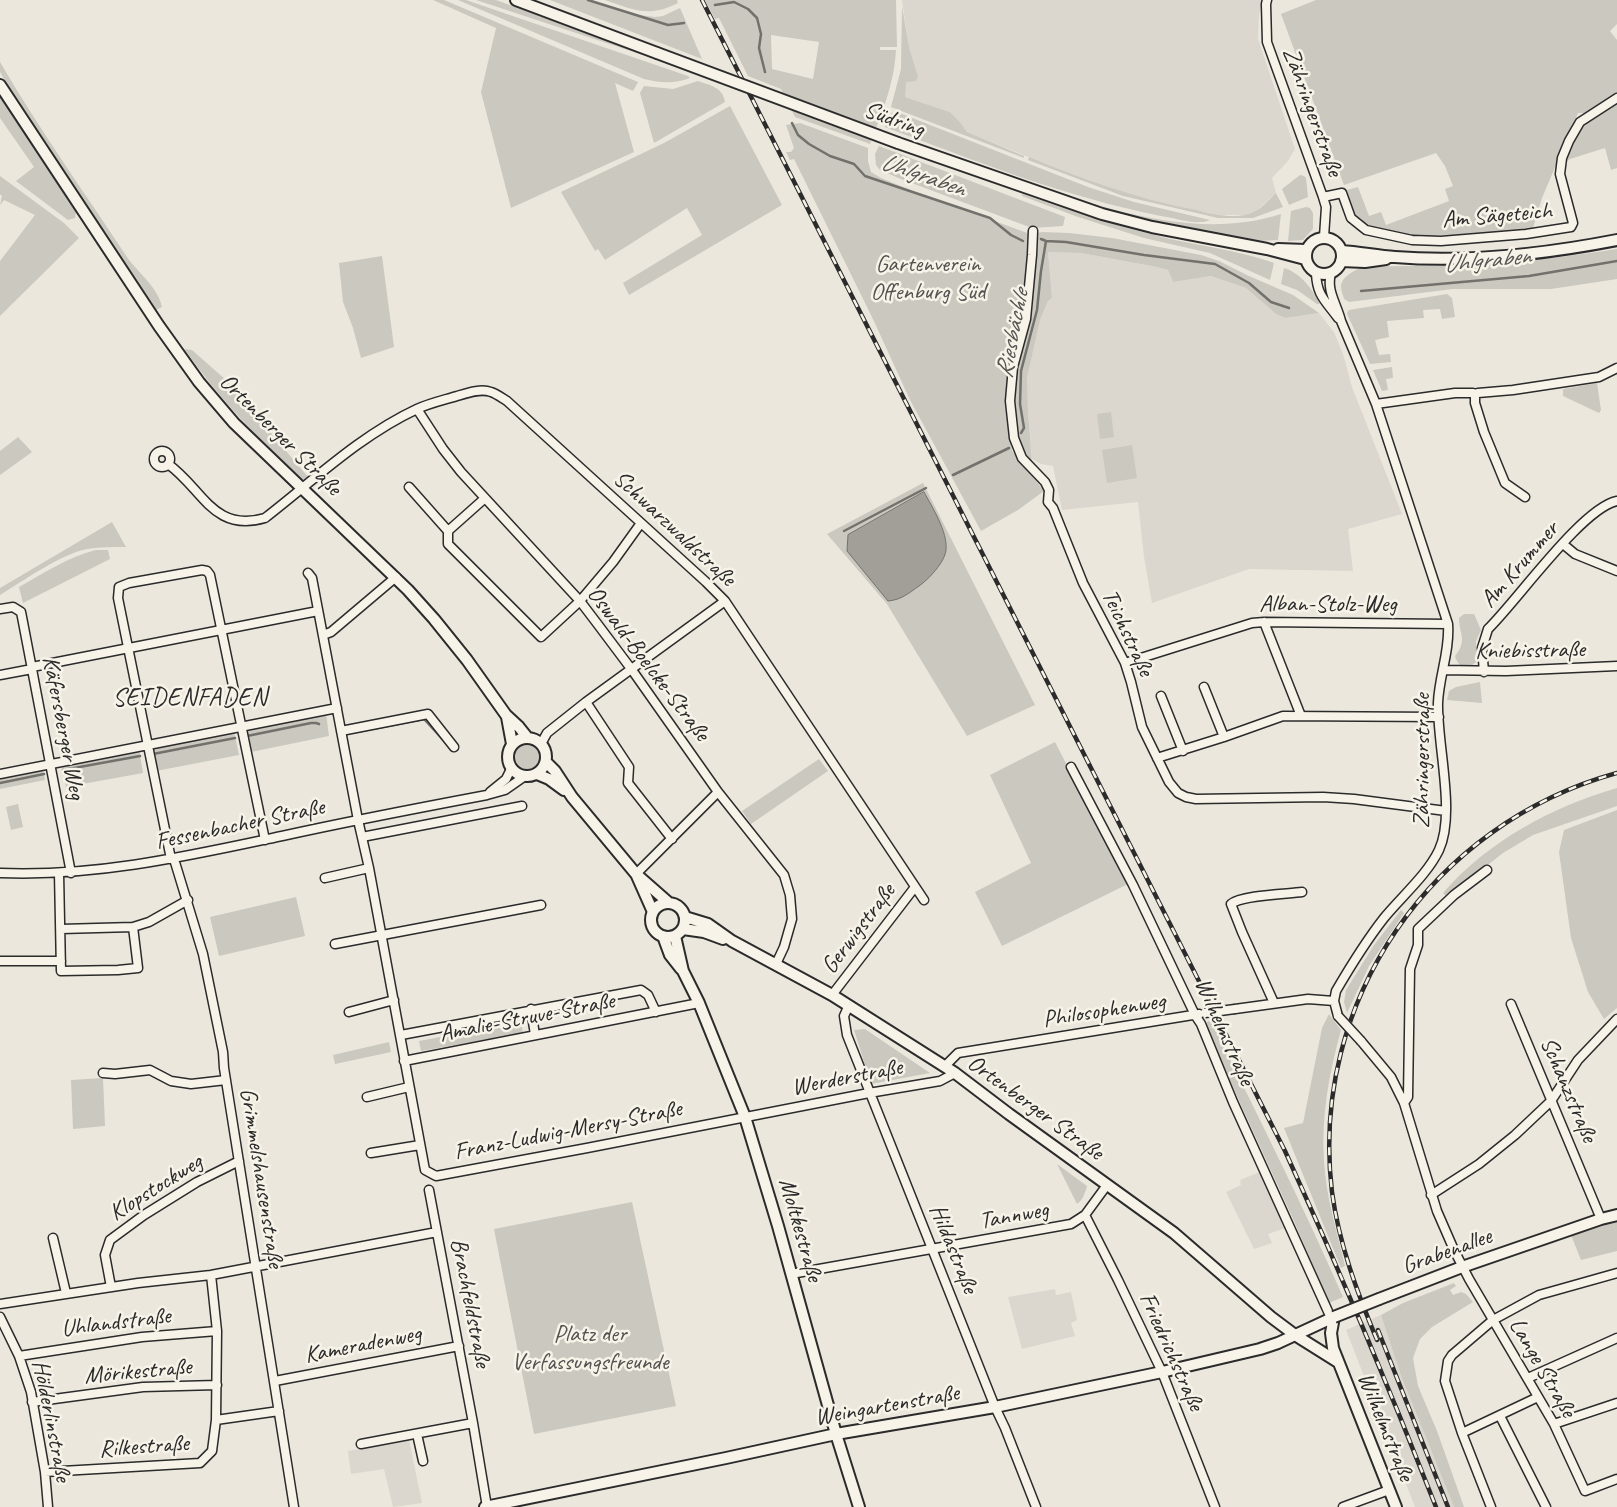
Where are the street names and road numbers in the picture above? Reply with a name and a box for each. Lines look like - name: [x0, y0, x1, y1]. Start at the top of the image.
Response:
- street label: Zähringerstraße: [1275, 44, 1349, 180]
- street label: Südring: [860, 96, 928, 144]
- street label: Am Sägeteich: [1441, 197, 1553, 235]
- street label: Ortenberger Straße: [213, 368, 347, 502]
- street label: Schwarzwaldstraße: [607, 465, 741, 593]
- street label: Am Krummer: [1475, 516, 1565, 614]
- street label: Oswald-Boelcke-Straße: [580, 581, 716, 747]
- street label: Teichstraße: [1094, 585, 1160, 681]
- street label: Alban-Stolz-Weg: [1259, 591, 1397, 619]
- street label: Kniebisstraße: [1475, 636, 1585, 666]
- street label: Käfersberger Weg: [35, 654, 91, 802]
- street label: Zähringerstraße: [1409, 694, 1437, 828]
- street label: Fessenbacher Straße: [153, 793, 327, 857]
- street label: Gerwigstraße: [816, 878, 902, 980]
- street label: Wilhelmstraße: [1188, 974, 1260, 1090]
- street label: Amalie-Struve-Straße: [437, 987, 617, 1049]
- street label: Philosophenweg: [1041, 987, 1167, 1035]
- street label: Schanzstraße: [1533, 1033, 1603, 1147]
- street label: Ortenberger Straße: [961, 1049, 1109, 1167]
- street label: Werderstraße: [789, 1053, 905, 1103]
- street label: Grimmelshausenstraße: [233, 1086, 289, 1270]
- street label: Franz-Ludwig-Mersy-Straße: [452, 1095, 684, 1167]
- street label: Klopstockweg: [104, 1148, 208, 1228]
- street label: Moltkestraße: [772, 1175, 828, 1285]
- street label: Tannweg: [977, 1196, 1051, 1236]
- street label: Hildastraße: [922, 1200, 984, 1298]
- street label: Grabenallee: [1398, 1223, 1496, 1281]
- street label: Brachfeldstraße: [443, 1236, 497, 1370]
- street label: Friedrichstraße: [1132, 1288, 1210, 1416]
- street label: Uhlandstraße: [60, 1302, 172, 1344]
- street label: Lange Straße: [1502, 1313, 1582, 1423]
- street label: Kameradenweg: [302, 1320, 424, 1370]
- street label: Mörikestraße: [83, 1353, 193, 1391]
- street label: Hölderlinstraße: [25, 1358, 77, 1484]
- street label: Wilhelmstraße: [1350, 1368, 1420, 1486]
- street label: Weingartenstraße: [813, 1379, 961, 1433]
- street label: Rilkestraße: [98, 1429, 190, 1465]

